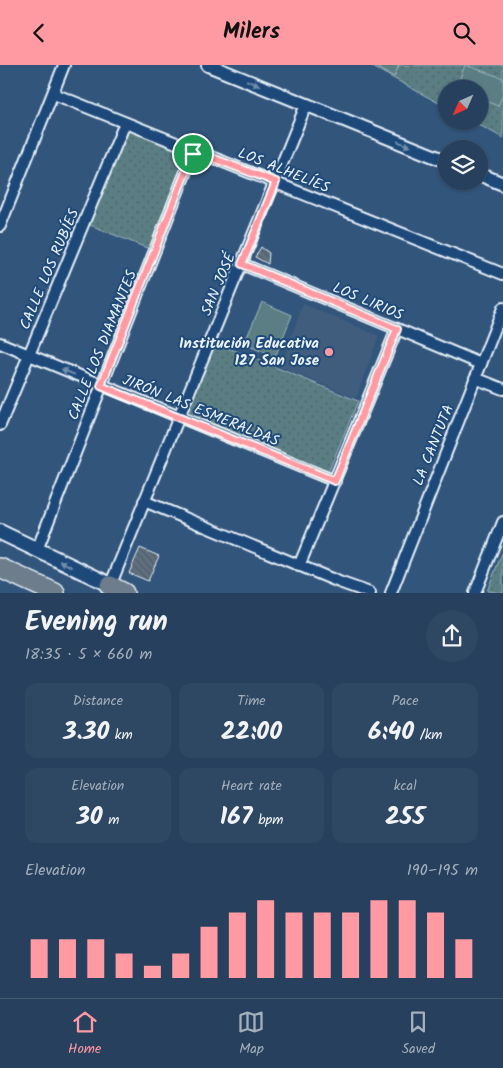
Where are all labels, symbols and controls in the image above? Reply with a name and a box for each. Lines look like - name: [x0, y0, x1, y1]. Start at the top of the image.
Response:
- text: Milers: [223, 15, 280, 50]
- icon: back: [25, 19, 53, 47]
- icon: search: [450, 19, 478, 47]
- one-way arrow: [246, 79, 261, 87]
- north arrow: [438, 80, 488, 130]
- map controls: [438, 80, 488, 190]
- pin: [172, 133, 214, 175]
- icon: arrive: [179, 140, 207, 168]
- one-way arrow: [397, 140, 412, 148]
- button: layers: [438, 140, 488, 190]
- street label: LOS ALHELÍES: [234, 142, 333, 200]
- street label: CALLE LOS RUBÍES: [14, 205, 86, 334]
- street label: SAN JOSÉ: [195, 248, 243, 320]
- street label: CALLE LOS DIAMANTES: [62, 267, 144, 424]
- street label: LOS LIRIOS: [329, 276, 407, 328]
- place label: Institución Educativa 127 San Jose: [179, 332, 320, 373]
- marker: Institución Educativa 127 San Jose: [323, 346, 335, 358]
- one-way arrow: [61, 367, 75, 375]
- street label: JIRÓN LAS ESMERALDAS: [119, 368, 283, 453]
- street label: LA CANTUTA: [407, 401, 461, 490]
- one-way arrow: [59, 560, 73, 568]
- text: Evening run: [25, 600, 168, 645]
- button: share: [426, 610, 478, 662]
- text: 18:35 · 5 × 660 m: [25, 642, 152, 667]
- text: Distance: [73, 690, 123, 712]
- text: Time: [237, 690, 266, 712]
- text: Pace: [392, 690, 419, 712]
- text: 3.30: [63, 712, 109, 752]
- text: 22:00: [221, 712, 282, 752]
- text: 6:40: [368, 712, 414, 752]
- text: km: [109, 724, 133, 746]
- text: /km: [414, 724, 442, 746]
- text: Elevation: [71, 775, 124, 797]
- text: Heart rate: [221, 775, 282, 797]
- text: kcal: [394, 775, 417, 797]
- text: 30: [76, 797, 103, 837]
- text: 167: [220, 797, 253, 837]
- text: 255: [385, 797, 425, 837]
- text: m: [103, 809, 119, 831]
- text: bpm: [253, 809, 283, 831]
- text: Elevation: [25, 858, 86, 883]
- text: 190–195 m: [407, 858, 478, 883]
- tab: Home: [68, 1008, 101, 1060]
- tab: Map: [237, 1008, 265, 1060]
- tab: Saved: [402, 1008, 435, 1060]

